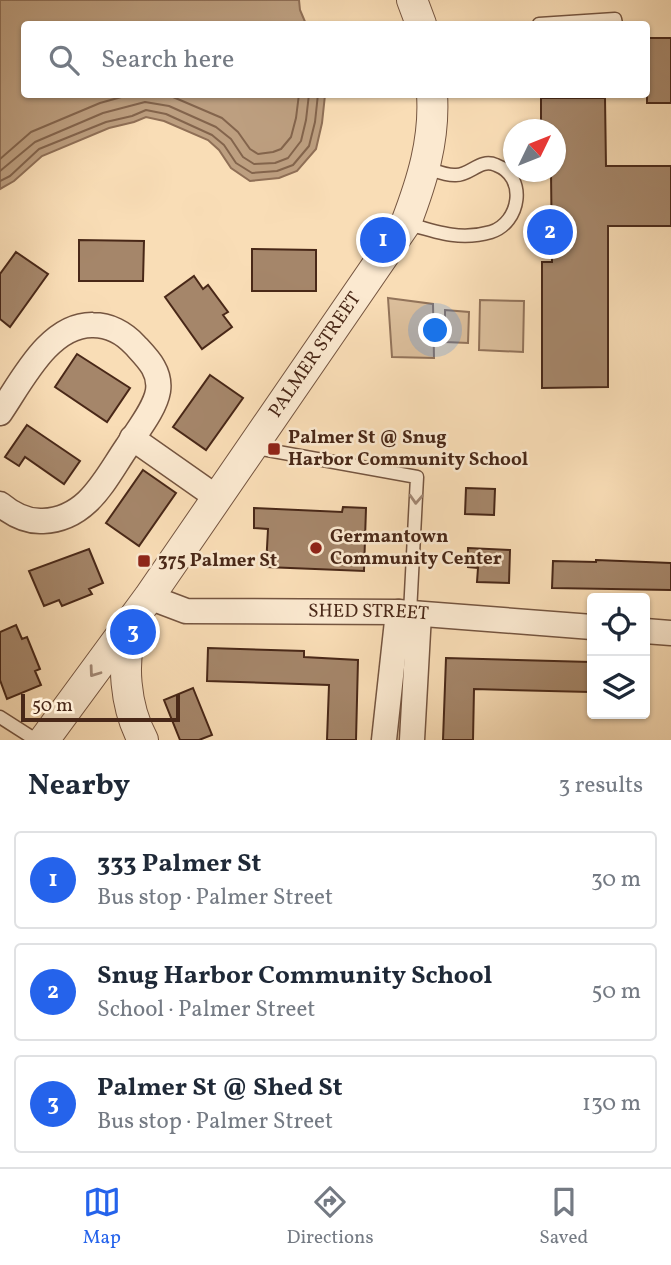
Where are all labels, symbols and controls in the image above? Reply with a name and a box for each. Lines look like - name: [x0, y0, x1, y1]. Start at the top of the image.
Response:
- search box: [21, 21, 650, 98]
- icon: search: [45, 41, 83, 79]
- text: Search here: [101, 42, 234, 78]
- north arrow: [503, 119, 566, 182]
- pin: 2: [527, 206, 573, 258]
- pin: 1: [360, 214, 406, 266]
- street label: PALMER STREET: [263, 287, 368, 423]
- your location: [418, 313, 452, 347]
- place label: Palmer St @ Snug Harbor Community School: [288, 425, 528, 473]
- marker: Palmer St @ Snug Harbor Community School: [266, 441, 282, 457]
- one-way arrow: [409, 494, 424, 505]
- place label: Germantown Community Center: [330, 524, 502, 572]
- marker: Germantown Community Center: [308, 540, 324, 556]
- place label: 375 Palmer St: [158, 548, 277, 574]
- marker: 375 Palmer St: [136, 553, 152, 569]
- map controls: [587, 593, 650, 719]
- button: locate: [587, 593, 650, 656]
- street label: SHED STREET: [308, 599, 430, 627]
- pin: 3: [110, 606, 156, 658]
- button: layers: [587, 656, 650, 719]
- one-way arrow: [90, 664, 102, 677]
- scale bar: [21, 691, 180, 723]
- text: 50 m: [32, 693, 73, 719]
- text: Nearby: [28, 765, 130, 807]
- text: 3 results: [558, 770, 643, 802]
- text: 333 Palmer St: [97, 846, 261, 882]
- text: 1: [48, 864, 58, 896]
- text: 30 m: [591, 864, 641, 896]
- text: Bus stop · Palmer Street: [97, 882, 333, 914]
- text: Snug Harbor Community School: [97, 958, 492, 994]
- text: 2: [47, 976, 59, 1008]
- text: 50 m: [592, 976, 641, 1008]
- text: School · Palmer Street: [97, 994, 315, 1026]
- text: Palmer St @ Shed St: [97, 1070, 343, 1106]
- text: 3: [47, 1088, 59, 1120]
- text: 130 m: [582, 1088, 641, 1120]
- text: Bus stop · Palmer Street: [97, 1106, 333, 1138]
- tab: Map: [83, 1183, 121, 1251]
- tab: Directions: [287, 1183, 374, 1251]
- tab: Saved: [539, 1183, 588, 1251]

